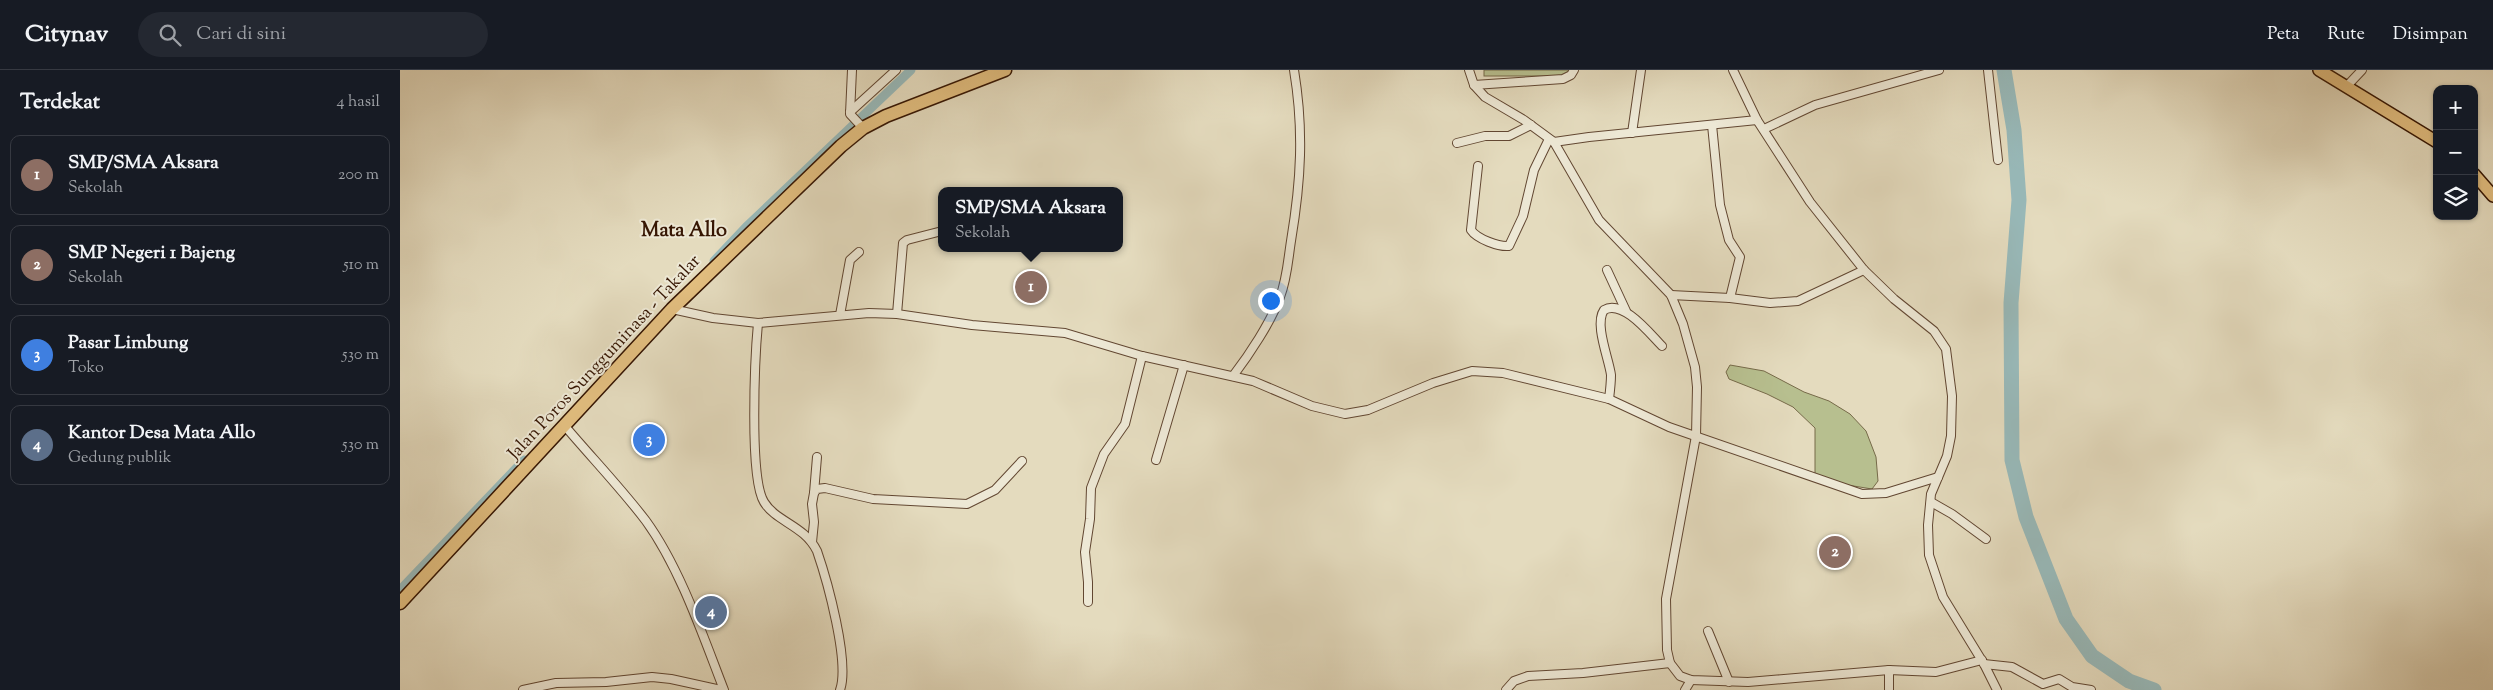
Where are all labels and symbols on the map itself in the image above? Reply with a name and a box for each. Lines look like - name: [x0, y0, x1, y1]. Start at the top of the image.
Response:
- district label: Mata Allo: [641, 217, 727, 246]
- street label: Jalan Poros Sungguminasa - Takalar: [502, 249, 708, 467]
- pin: 1: [1015, 268, 1047, 306]
- your location: [1258, 288, 1284, 314]
- pin: 3: [633, 421, 665, 459]
- pin: 2: [1819, 533, 1851, 571]
- pin: 4: [695, 593, 727, 631]

